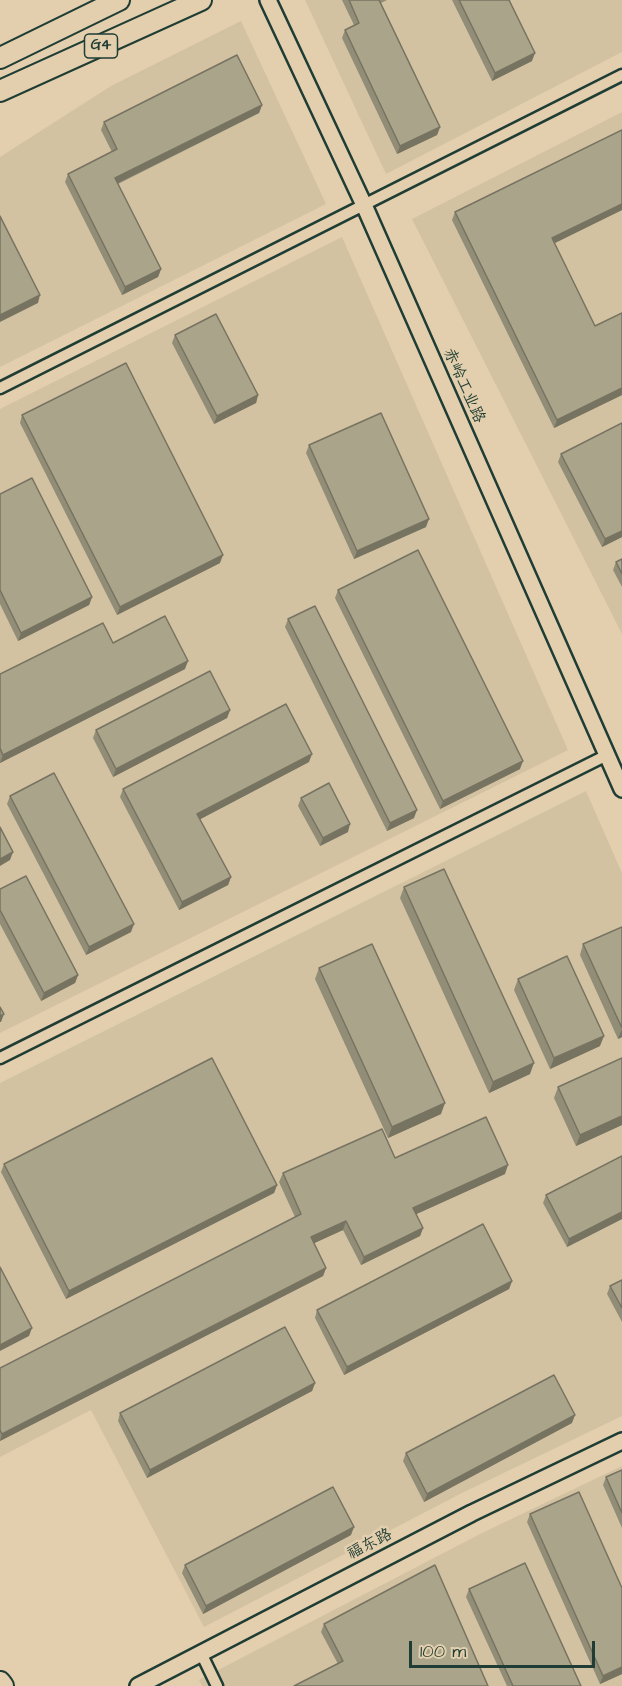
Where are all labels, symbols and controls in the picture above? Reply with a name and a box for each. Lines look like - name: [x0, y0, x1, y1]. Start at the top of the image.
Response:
- road number: G4: [84, 34, 118, 58]
- street label: 赤岭工业路: [438, 346, 488, 426]
- street label: 福东路: [344, 1526, 396, 1564]
- scale bar: [412, 1629, 598, 1667]
- text: 100 m: [420, 1639, 466, 1664]

